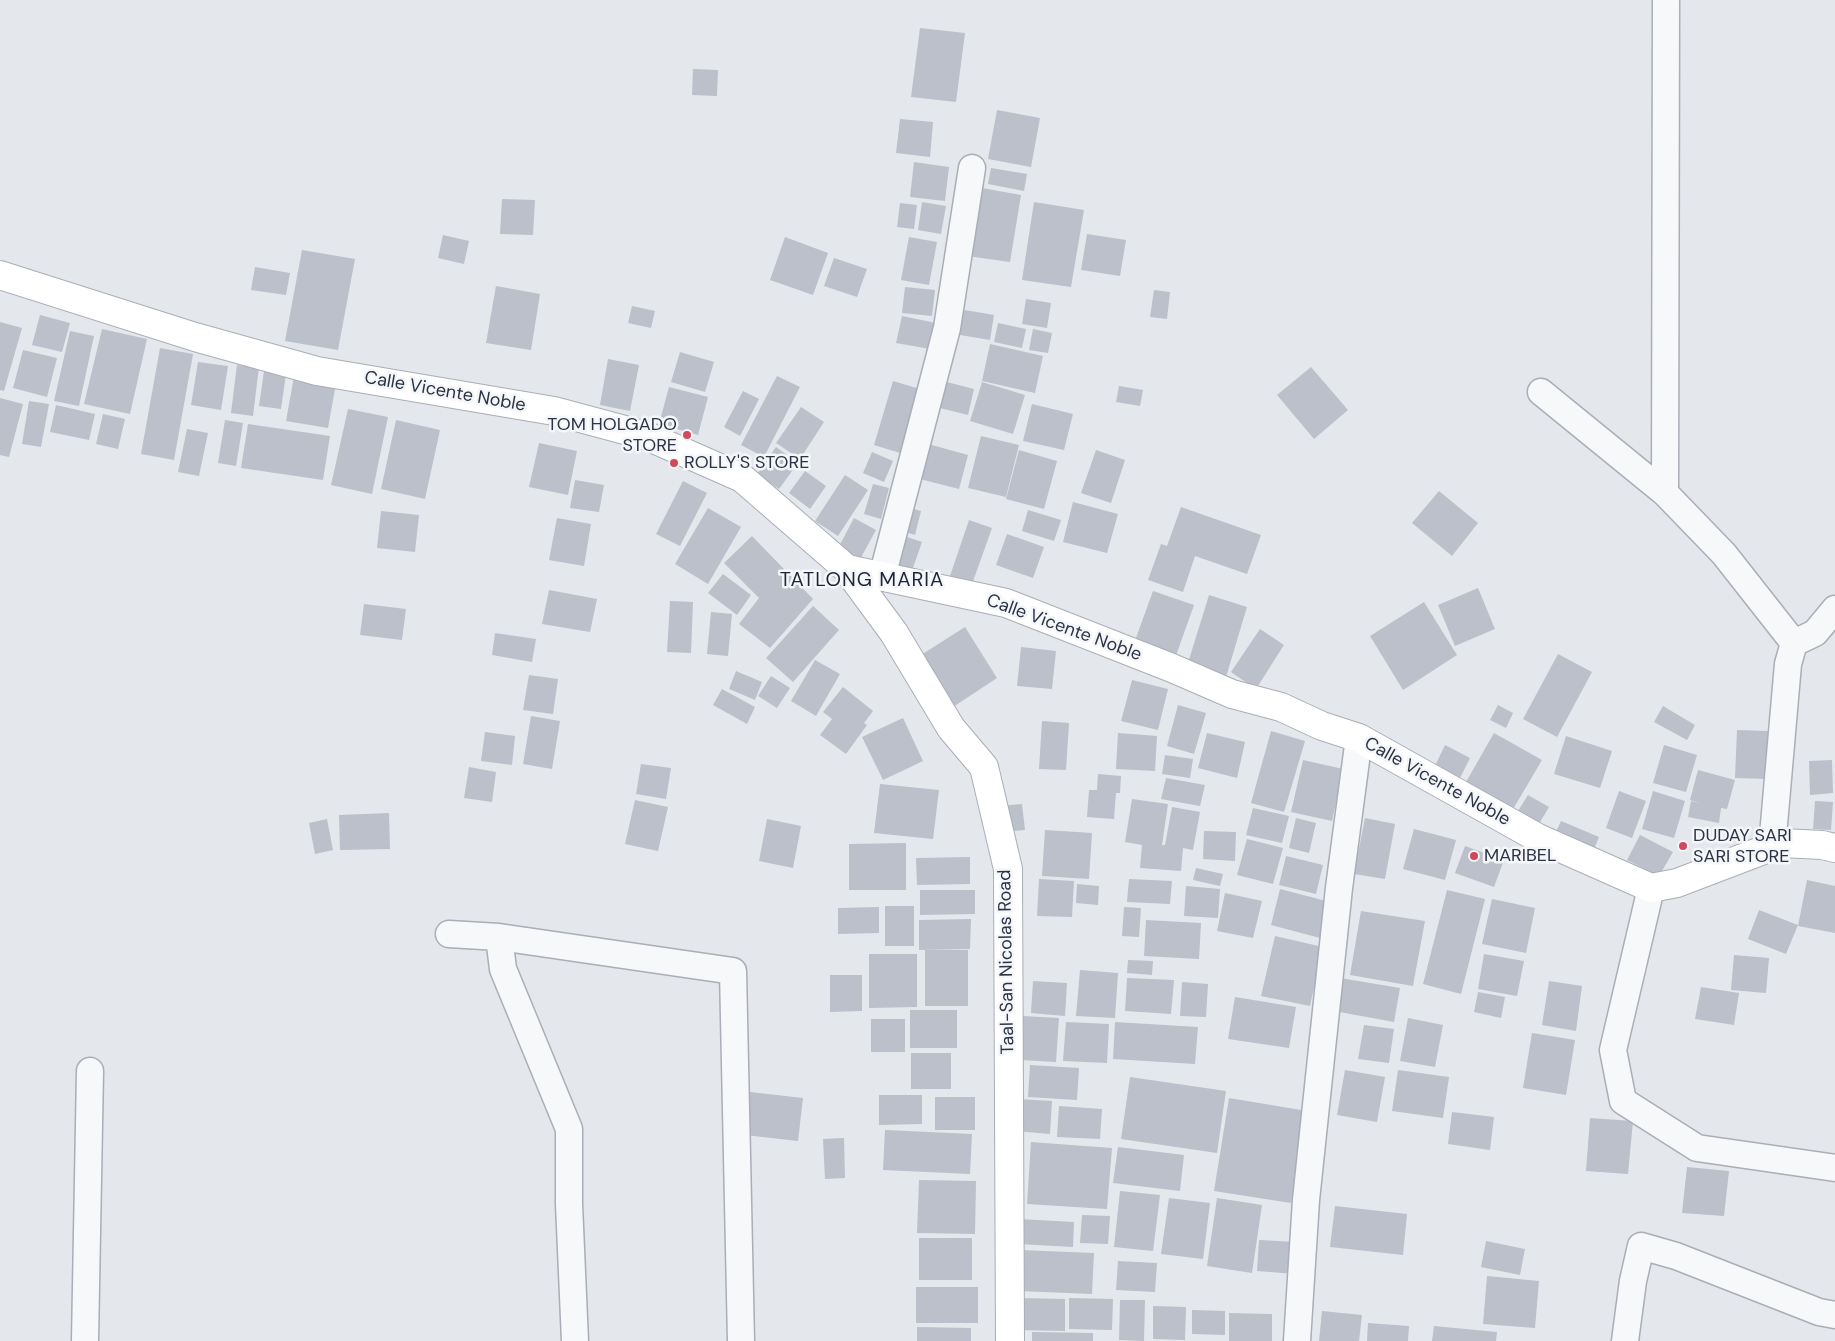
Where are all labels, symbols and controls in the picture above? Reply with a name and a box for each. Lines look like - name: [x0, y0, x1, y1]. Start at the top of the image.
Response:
- street label: Calle Vicente Noble: [363, 367, 527, 417]
- place label: TOM HOLGADO STORE: [547, 414, 677, 456]
- marker: TOM HOLGADO STORE: [681, 429, 693, 441]
- place label: ROLLY'S STORE: [684, 452, 809, 474]
- marker: ROLLY'S STORE: [668, 457, 680, 469]
- district label: TATLONG MARIA: [778, 569, 946, 593]
- street label: Calle Vicente Noble: [984, 590, 1144, 666]
- street label: Calle Vicente Noble: [1360, 733, 1514, 831]
- place label: DUDAY SARI SARI STORE: [1693, 825, 1792, 868]
- marker: DUDAY SARI SARI STORE: [1677, 840, 1689, 852]
- place label: MARIBEL: [1484, 845, 1557, 867]
- marker: MARIBEL: [1468, 850, 1480, 862]
- street label: Taal-San Nicolas Road: [995, 869, 1019, 1055]

